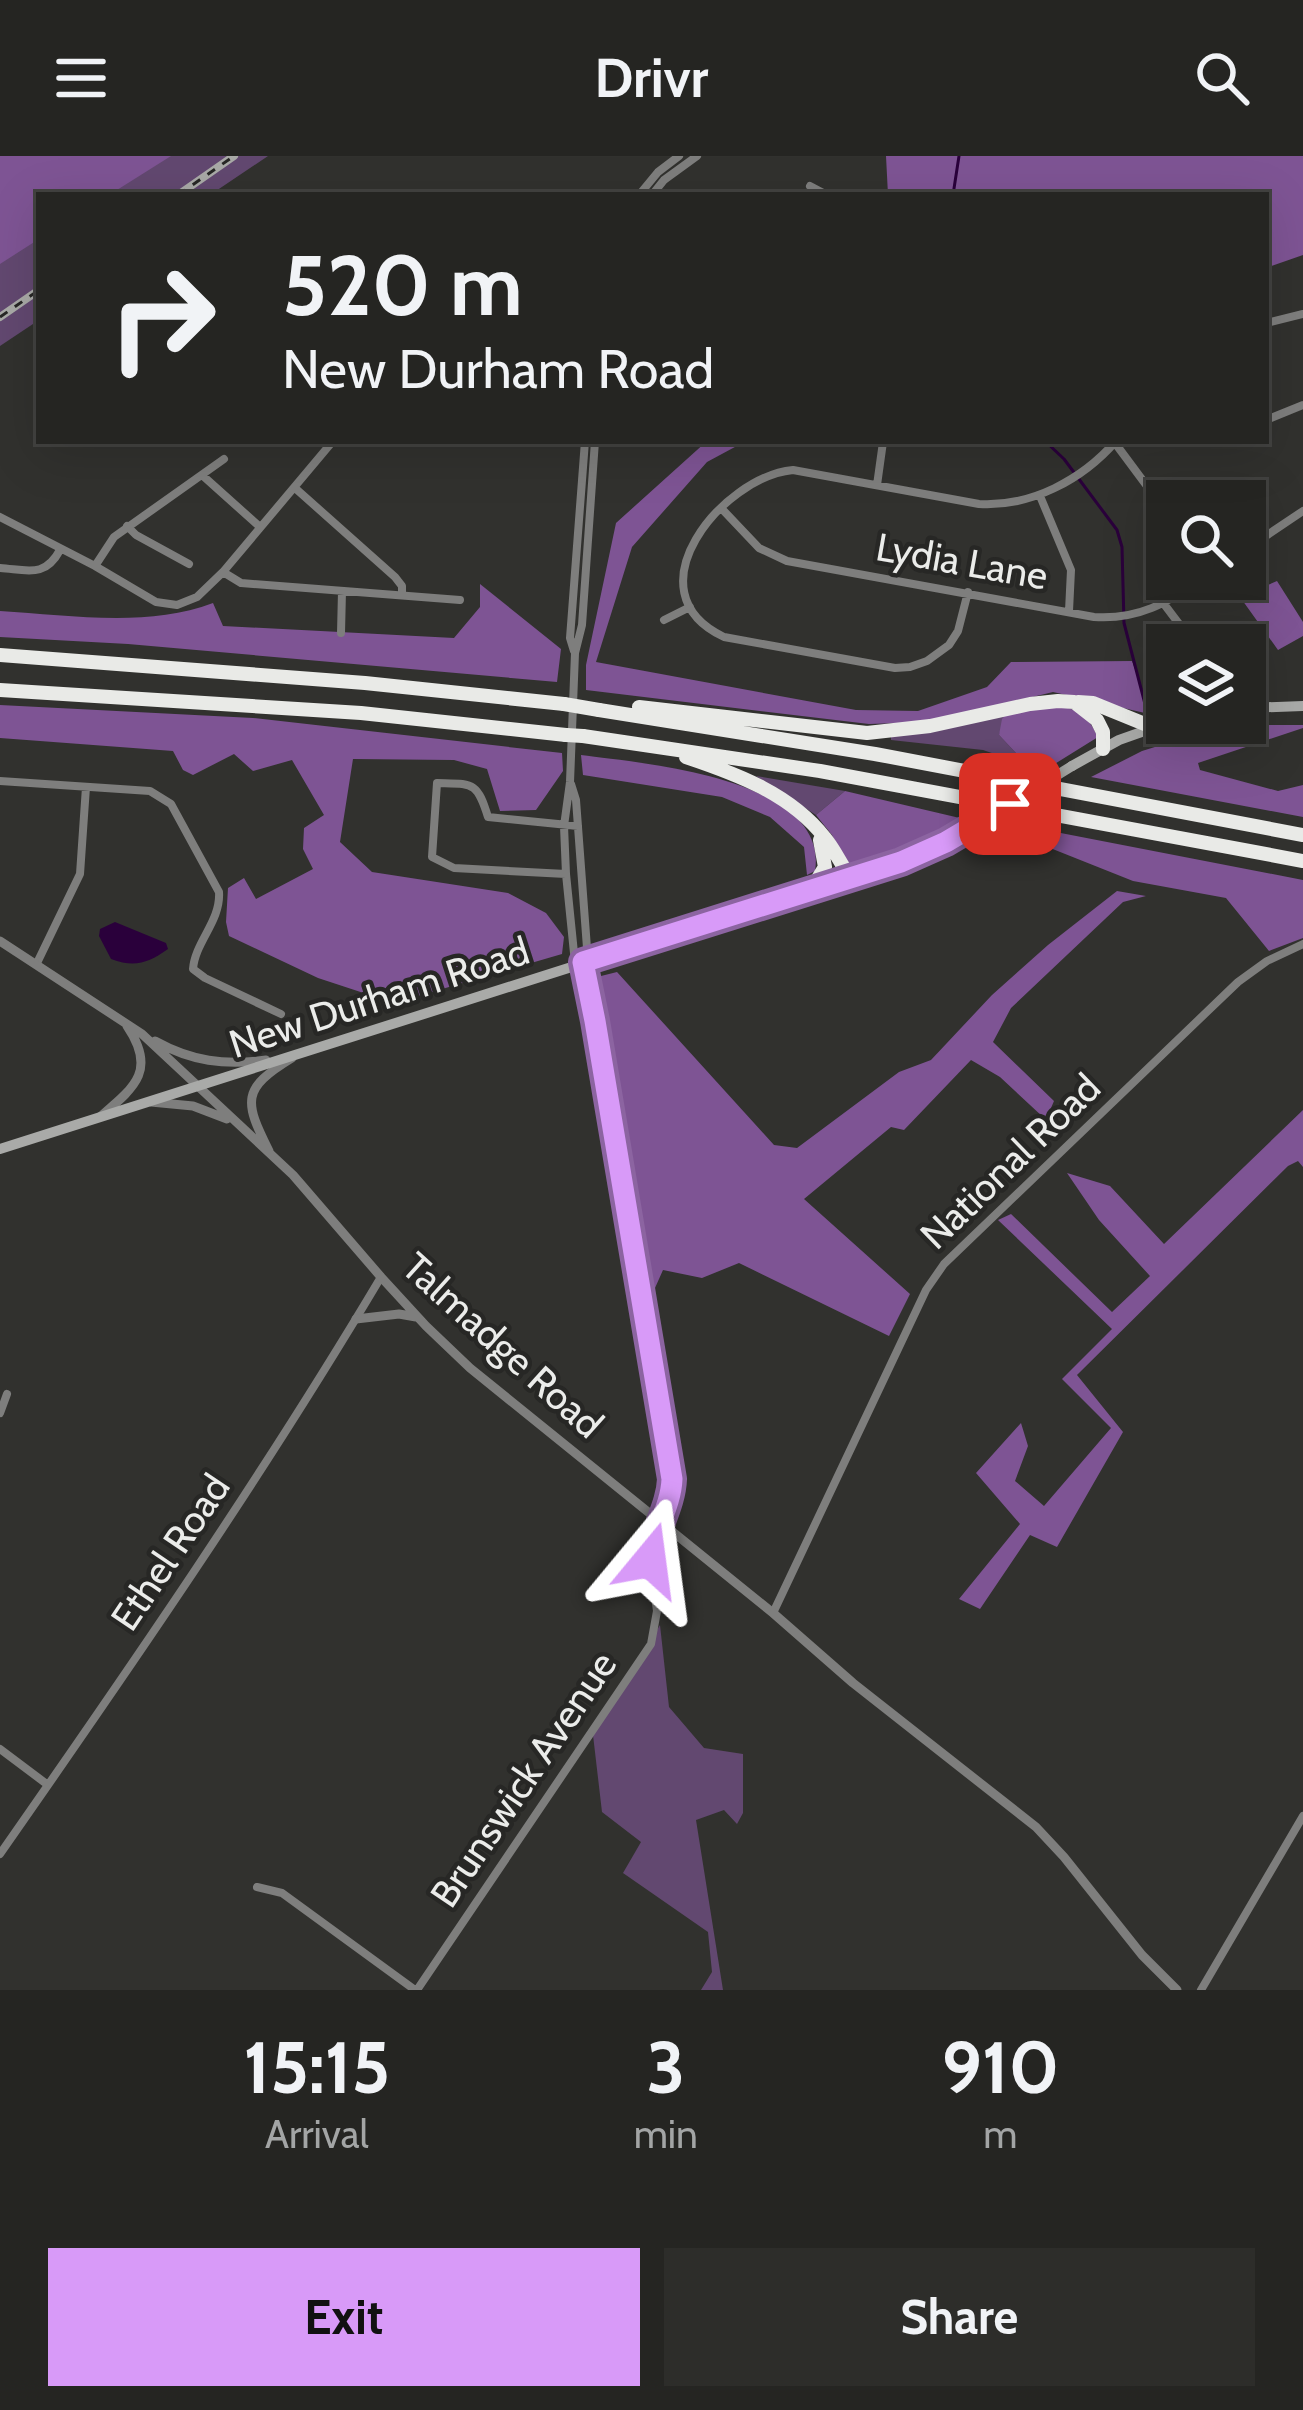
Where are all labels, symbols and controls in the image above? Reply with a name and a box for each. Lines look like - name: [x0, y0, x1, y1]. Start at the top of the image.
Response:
- icon: menu: [48, 45, 114, 111]
- text: Drivr: [595, 45, 708, 111]
- icon: search: [1189, 45, 1255, 111]
- text: 520 m: [282, 234, 523, 336]
- icon: right: [84, 240, 240, 396]
- text: New Durham Road: [282, 336, 714, 402]
- map controls: [1146, 480, 1266, 744]
- button: search: [1146, 480, 1266, 600]
- street label: Lydia Lane: [872, 522, 1052, 600]
- button: layers: [1146, 624, 1266, 744]
- pin: [959, 753, 1061, 855]
- icon: arrive: [977, 771, 1043, 837]
- street label: New Durham Road: [223, 926, 535, 1068]
- street label: National Road: [910, 1063, 1110, 1259]
- street label: Talmadge Road: [393, 1242, 613, 1448]
- street label: Ethel Road: [100, 1465, 240, 1639]
- position arrow: [587, 1497, 713, 1623]
- street label: Brunswick Avenue: [420, 1642, 626, 1916]
- text: 15:15: [244, 2024, 390, 2111]
- text: 3: [646, 2024, 685, 2111]
- text: 910: [942, 2024, 1059, 2111]
- text: Arrival: [265, 2110, 369, 2158]
- text: min: [634, 2110, 698, 2158]
- text: m: [983, 2110, 1018, 2158]
- button: Exit: [48, 2248, 640, 2386]
- button: Share: [664, 2248, 1255, 2386]

